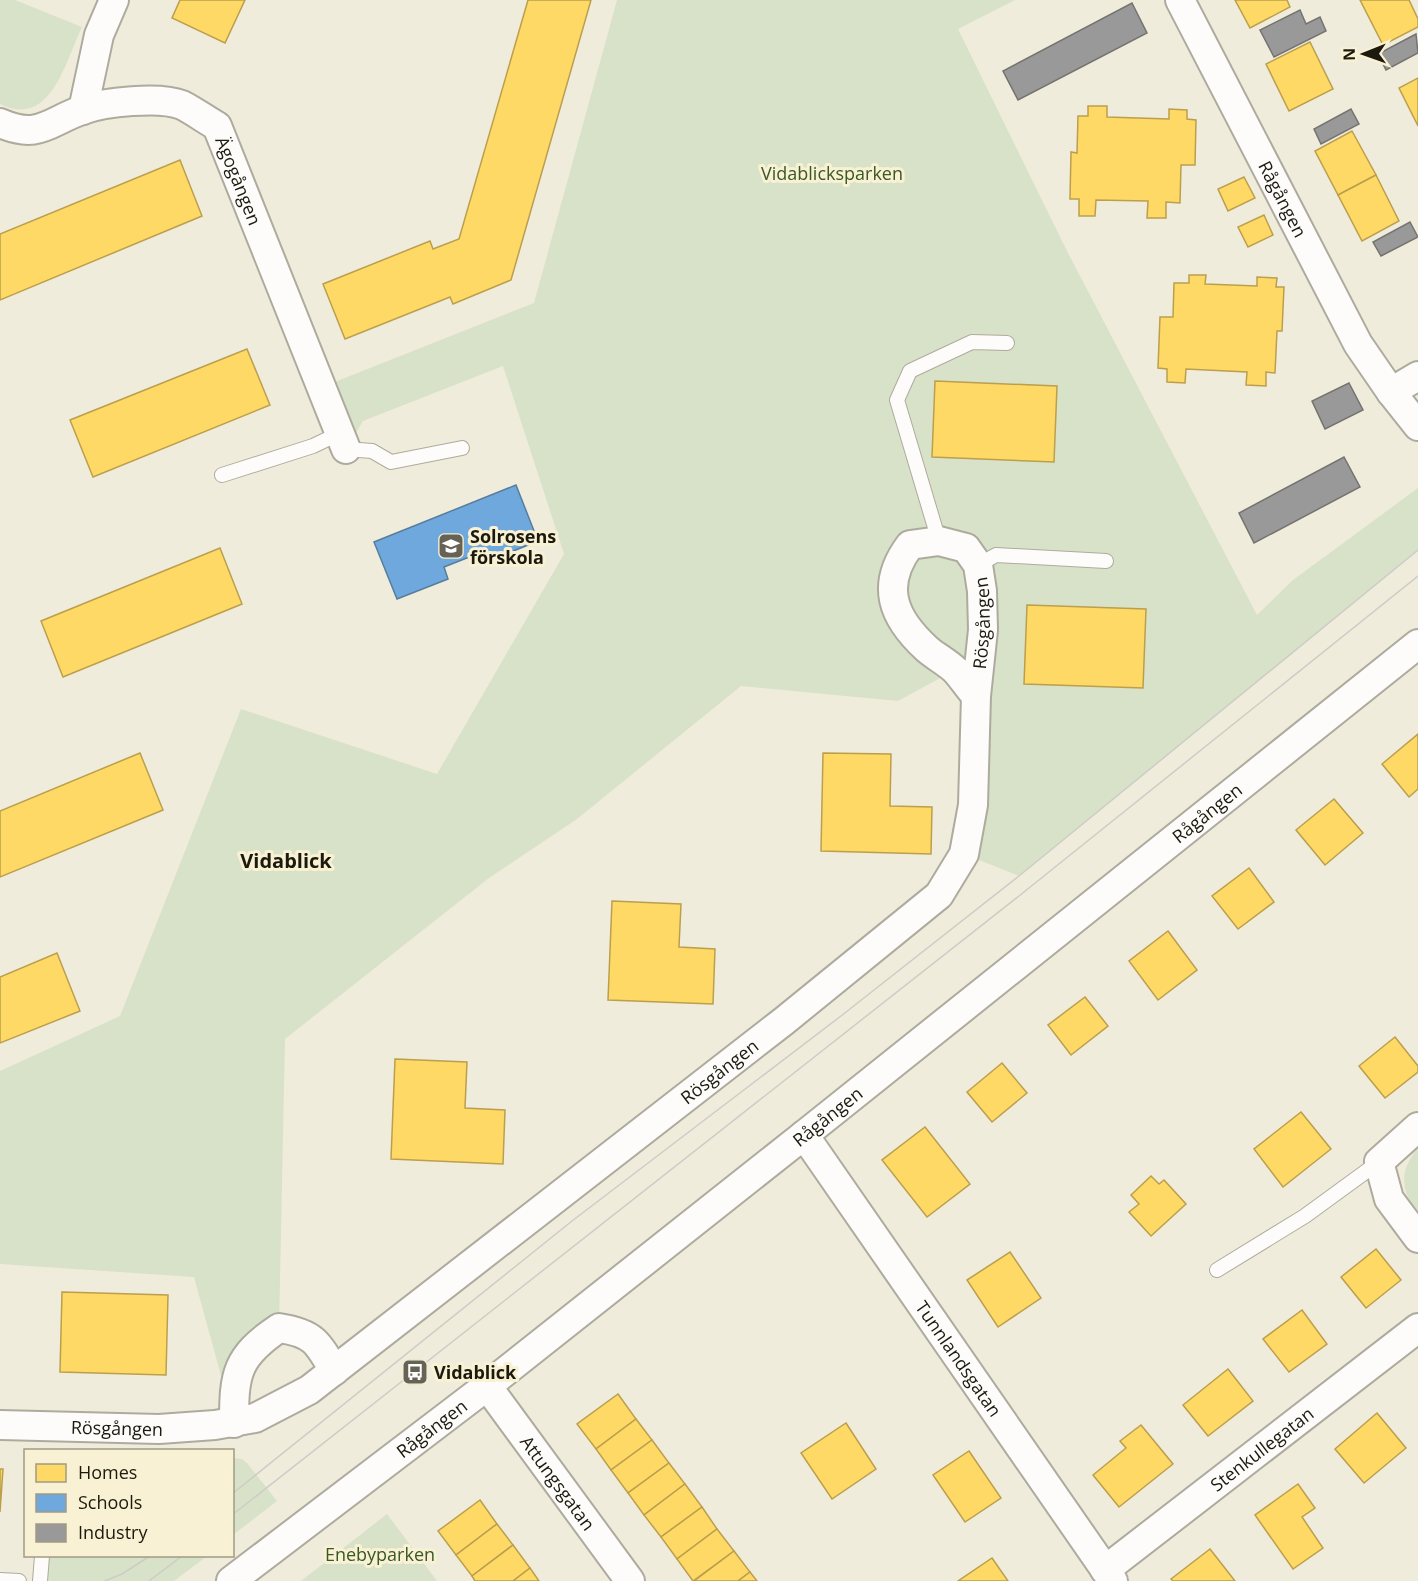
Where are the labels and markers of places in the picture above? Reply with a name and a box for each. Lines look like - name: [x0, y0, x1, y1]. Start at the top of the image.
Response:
- place label: Solrosens förskola: [470, 524, 556, 569]
- school or university icon: Solrosens förskola: [436, 531, 466, 561]
- bus stop icon: Vidablick: [400, 1357, 430, 1387]
- place label: Vidablick: [434, 1360, 517, 1384]

